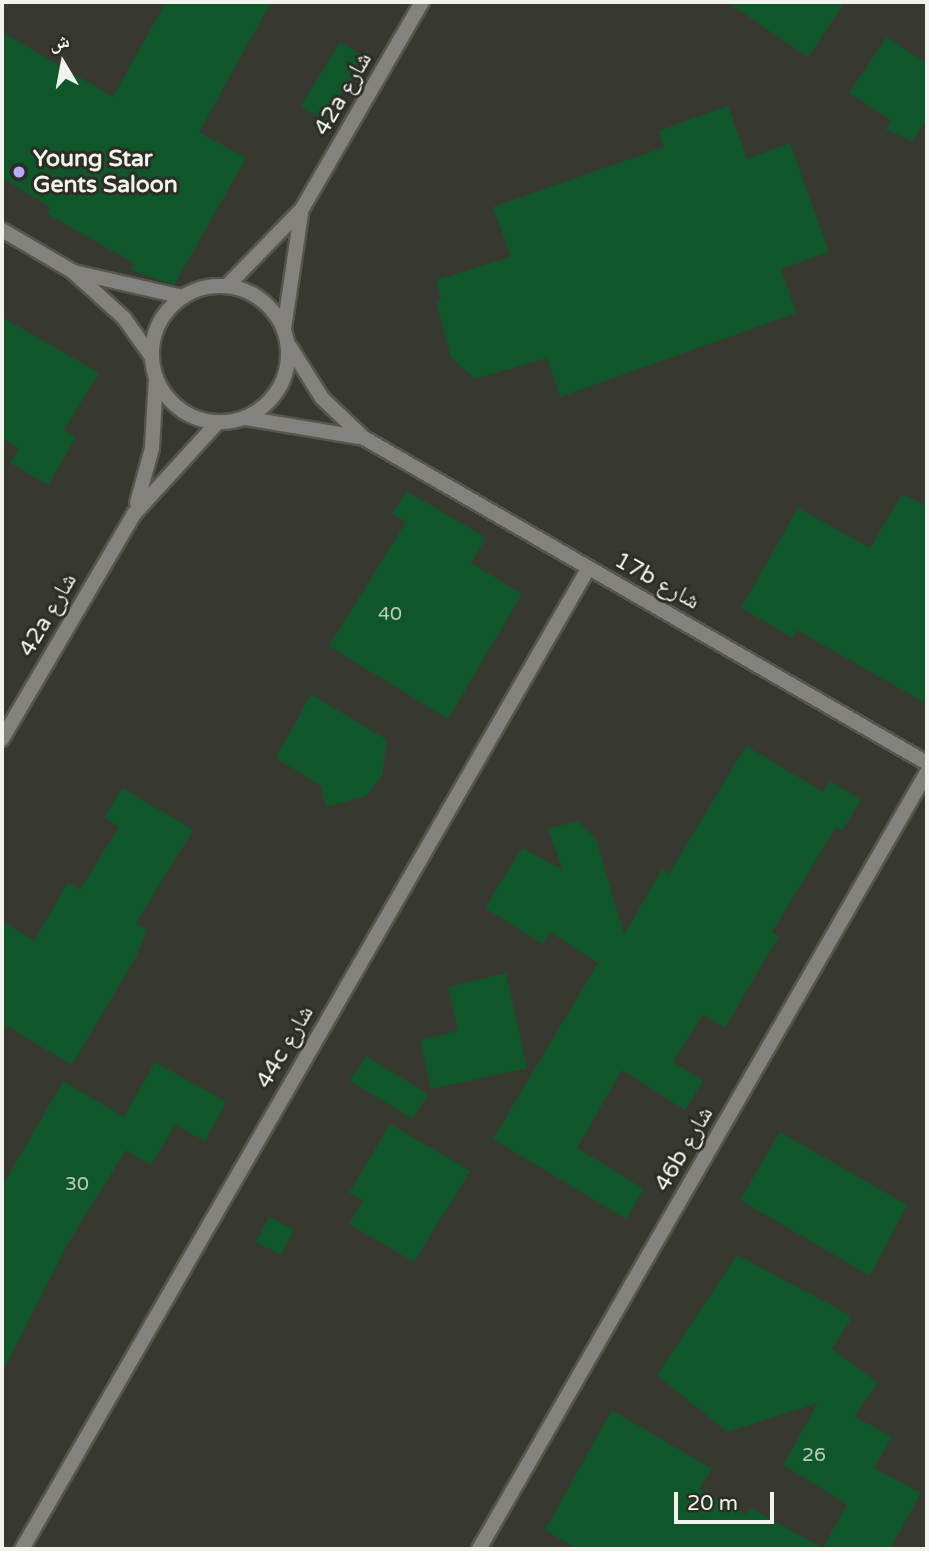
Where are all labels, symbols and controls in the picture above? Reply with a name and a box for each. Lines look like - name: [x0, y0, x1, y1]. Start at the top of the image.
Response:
- north arrow: [28, 28, 98, 98]
- text: ش: [48, 30, 71, 55]
- street label: 42a شارع: [308, 47, 378, 141]
- place label: Young Star Gents Saloon: [33, 145, 178, 199]
- marker: Young Star Gents Saloon: [11, 164, 27, 180]
- street label: 17b شارع: [610, 546, 704, 616]
- street label: 42a شارع: [13, 568, 83, 662]
- house number: 40: [378, 604, 402, 626]
- street label: 44c شارع: [250, 1001, 320, 1093]
- street label: 46b شارع: [649, 1102, 719, 1196]
- house number: 30: [65, 1174, 89, 1196]
- house number: 26: [802, 1445, 826, 1467]
- scale bar: [677, 1478, 777, 1522]
- text: 20 m: [687, 1491, 738, 1516]

